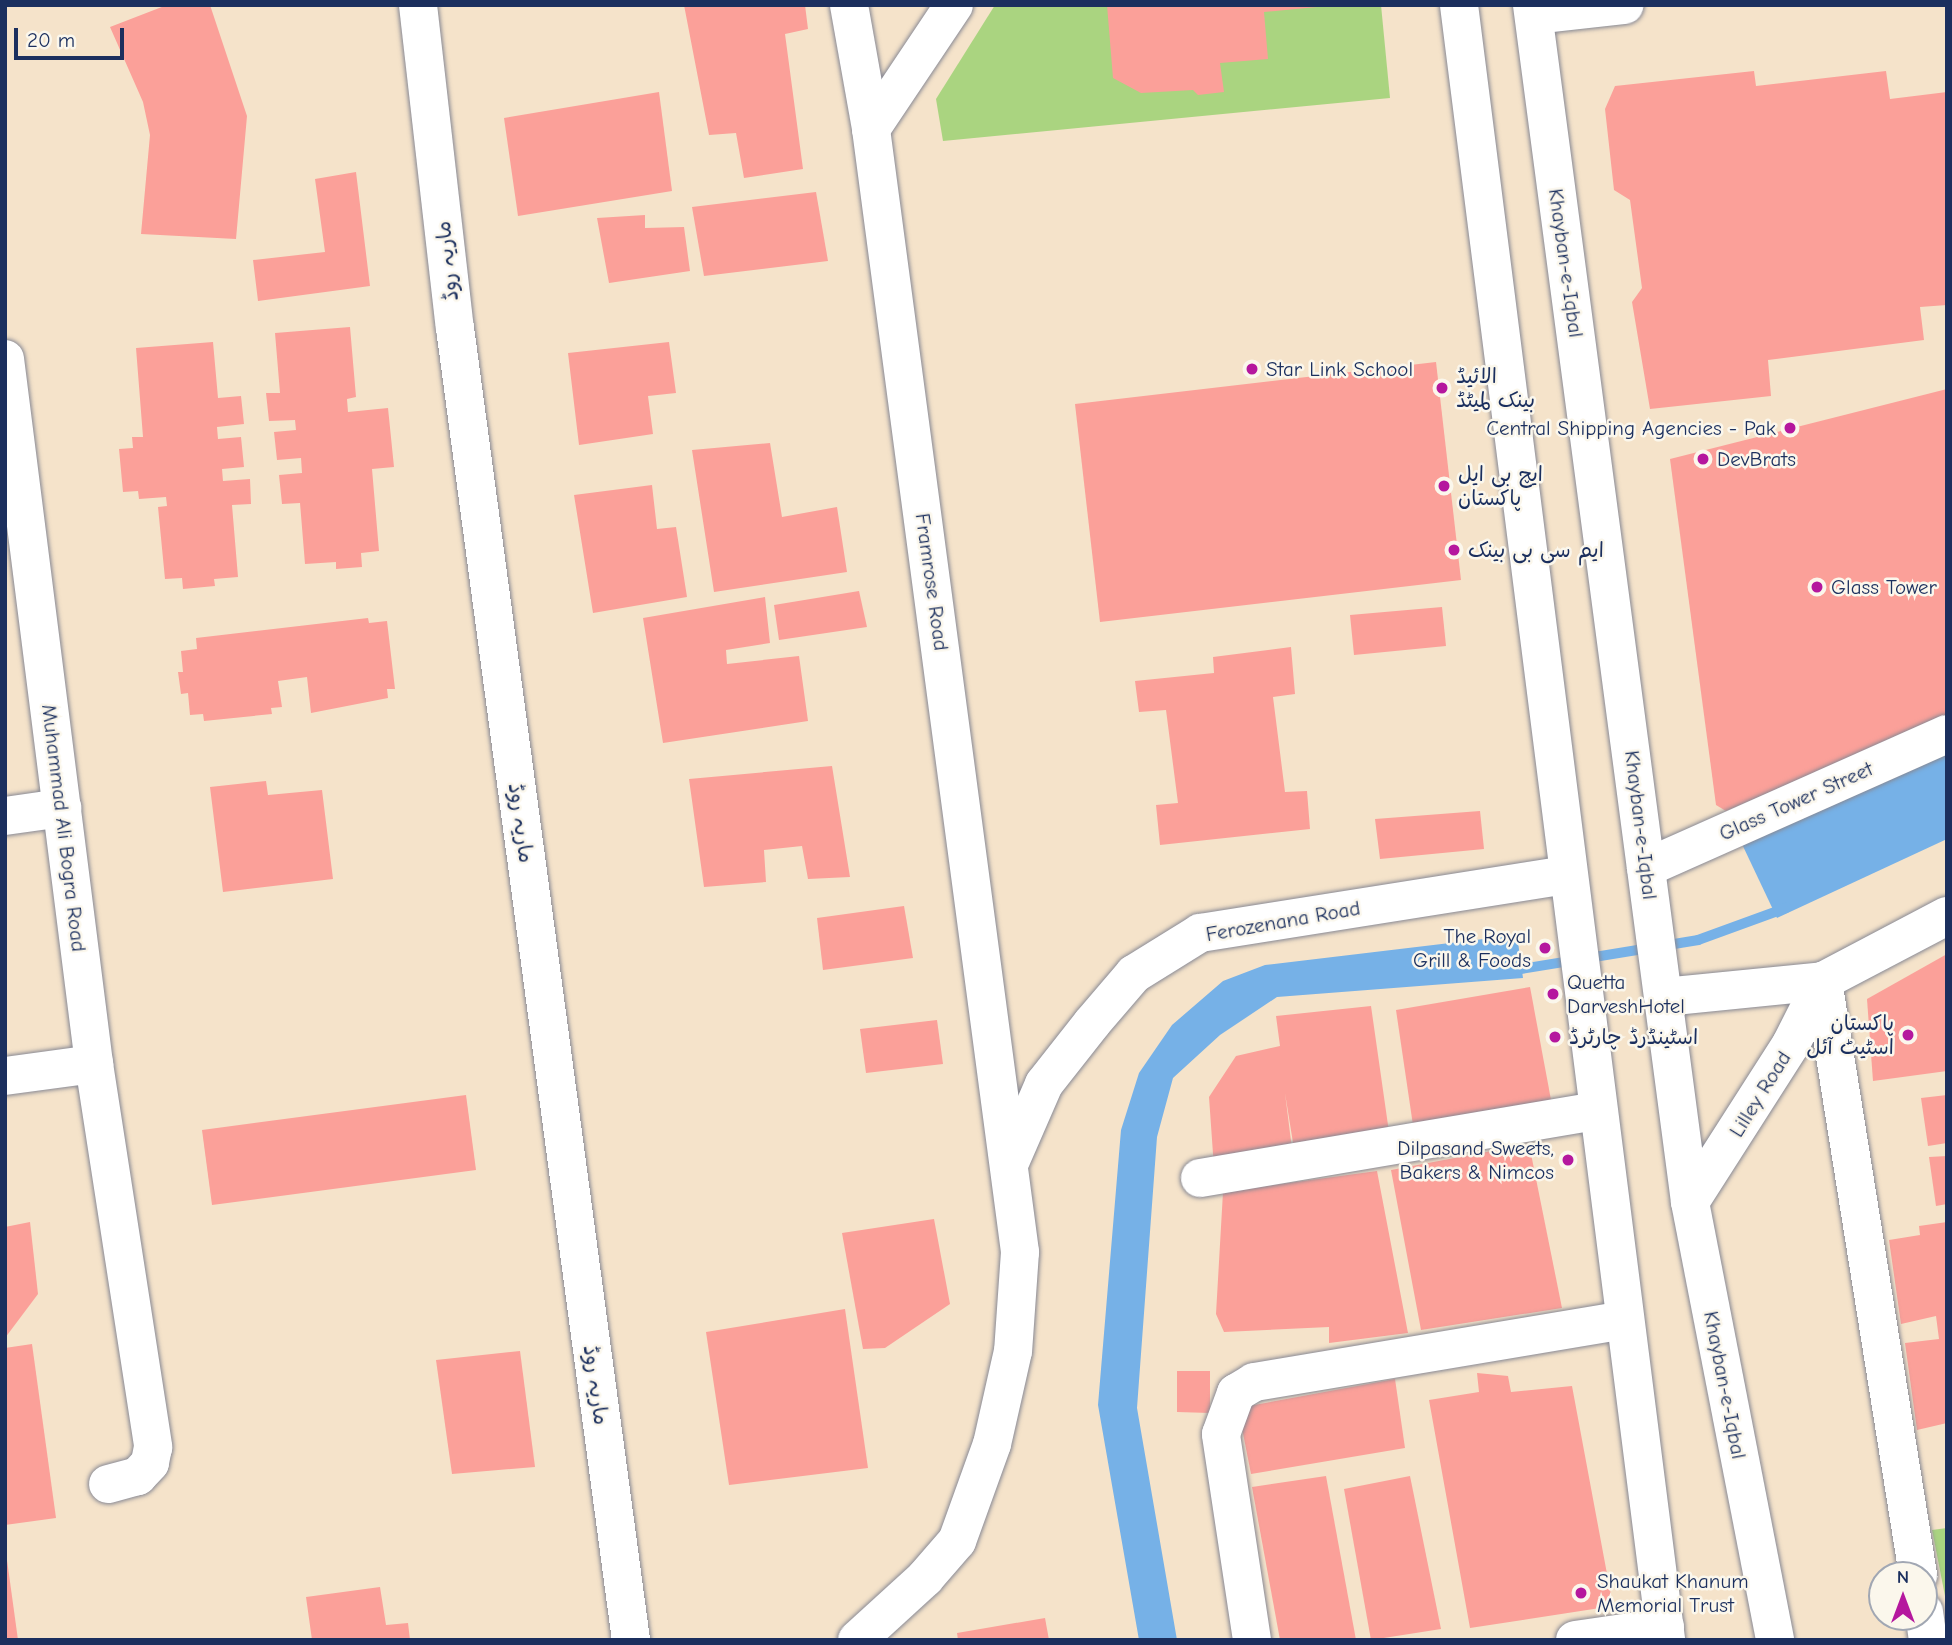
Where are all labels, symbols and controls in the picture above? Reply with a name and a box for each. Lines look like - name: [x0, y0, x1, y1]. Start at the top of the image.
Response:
- scale bar: [18, 14, 128, 58]
- text: 20 m: [27, 28, 75, 52]
- street label: Khayban-e-Iqbal: [1543, 187, 1589, 339]
- street label: ماریہ روڈ: [430, 220, 464, 302]
- place label: Star Link School: [1266, 356, 1413, 382]
- marker: Star Link School: [1244, 361, 1260, 377]
- place label: الائیڈ بینک لمیٹڈ: [1456, 363, 1535, 413]
- marker: الائیڈ بینک لمیٹڈ: [1434, 380, 1450, 396]
- place label: Central Shipping Agencies - Pak: [1486, 415, 1776, 441]
- marker: Central Shipping Agencies - Pak: [1782, 420, 1798, 436]
- place label: DevBrats: [1717, 446, 1796, 472]
- marker: DevBrats: [1695, 451, 1711, 467]
- place label: ایچ بی ایل پاکستان: [1458, 461, 1543, 511]
- marker: ایچ بی ایل پاکستان: [1436, 478, 1452, 494]
- street label: Framrose Road: [910, 512, 954, 652]
- place label: ایم سی بی بینک: [1468, 537, 1604, 563]
- marker: ایم سی بی بینک: [1446, 542, 1462, 558]
- place label: Glass Tower: [1831, 574, 1937, 600]
- marker: Glass Tower: [1809, 579, 1825, 595]
- street label: Muhammad Ali Bogra Road: [36, 703, 92, 953]
- street label: Khayban-e-Iqbal: [1619, 749, 1663, 901]
- street label: Glass Tower Street: [1715, 756, 1877, 846]
- street label: ماریہ روڈ: [503, 781, 539, 865]
- street label: Ferozenana Road: [1204, 895, 1362, 947]
- place label: The Royal Grill & Foods: [1413, 923, 1531, 973]
- marker: The Royal Grill & Foods: [1537, 940, 1553, 956]
- place label: Quetta DarveshHotel: [1567, 969, 1685, 1019]
- marker: Quetta DarveshHotel: [1545, 986, 1561, 1002]
- place label: پاکستان اسٹیٹ آئل: [1806, 1010, 1894, 1060]
- place label: اسٹینڈرڈ چارٹرڈ: [1569, 1024, 1698, 1050]
- marker: پاکستان اسٹیٹ آئل: [1900, 1027, 1916, 1043]
- marker: اسٹینڈرڈ چارٹرڈ: [1547, 1029, 1563, 1045]
- street label: Lilley Road: [1724, 1046, 1796, 1142]
- place label: Dilpasand Sweets, Bakers & Nimcos: [1397, 1135, 1554, 1185]
- marker: Dilpasand Sweets, Bakers & Nimcos: [1560, 1152, 1576, 1168]
- street label: Khayban-e-Iqbal: [1698, 1309, 1752, 1461]
- street label: ماریہ روڈ: [578, 1343, 614, 1427]
- north arrow: [1868, 1561, 1938, 1631]
- text: N: [1897, 1566, 1909, 1588]
- place label: Shaukat Khanum Memorial Trust: [1597, 1568, 1749, 1618]
- marker: Shaukat Khanum Memorial Trust: [1571, 1583, 1591, 1603]

